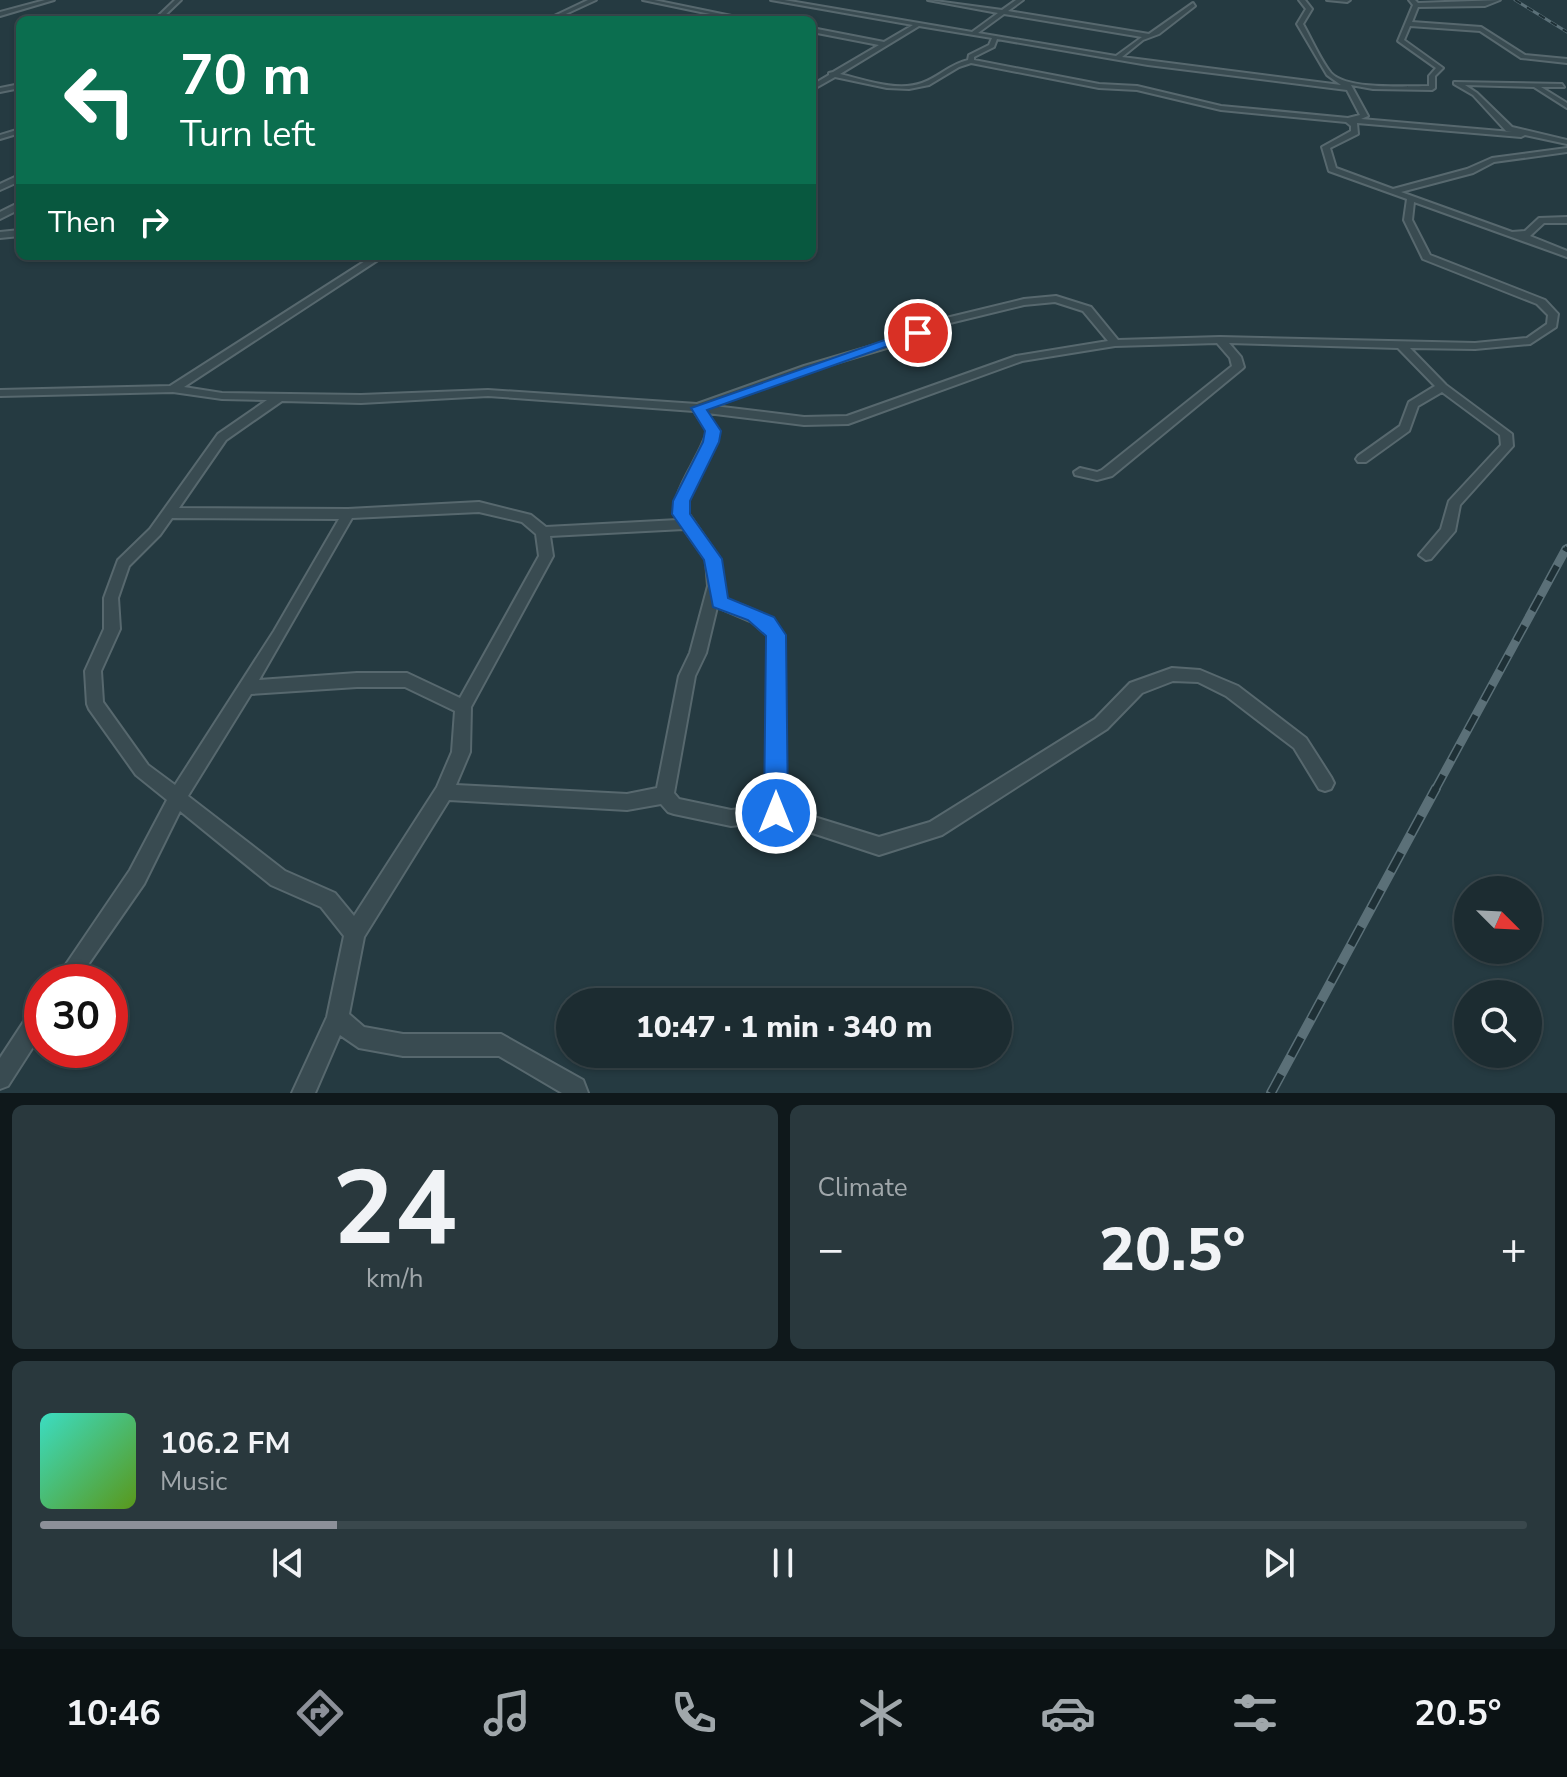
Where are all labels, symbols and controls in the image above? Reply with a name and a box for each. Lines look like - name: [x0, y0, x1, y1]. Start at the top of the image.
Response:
- text: 70 m: [180, 37, 311, 114]
- icon: left: [48, 48, 152, 152]
- text: Turn left: [180, 110, 315, 159]
- icon: right: [132, 200, 176, 244]
- text: Then: [48, 202, 116, 243]
- pin: [884, 299, 952, 367]
- icon: arrive: [896, 311, 940, 355]
- position arrow: [734, 771, 818, 855]
- north arrow: [1454, 876, 1542, 964]
- map controls: [1454, 876, 1542, 1068]
- speed limit sign: 30: [24, 964, 128, 1068]
- button: search: [1454, 980, 1542, 1068]
- text: 10:47 · 1 min · 340 m: [636, 1007, 932, 1048]
- text: 24: [332, 1138, 457, 1280]
- text: Climate: [818, 1170, 908, 1205]
- text: 20.5°: [1099, 1209, 1246, 1291]
- text: −: [818, 1220, 844, 1280]
- text: +: [1501, 1220, 1527, 1280]
- text: km/h: [366, 1261, 423, 1296]
- text: 106.2 FM: [160, 1423, 290, 1464]
- text: Music: [160, 1464, 227, 1499]
- icon: previous: [266, 1541, 310, 1585]
- icon: pause: [761, 1541, 805, 1585]
- icon: next: [1257, 1541, 1301, 1585]
- icon: directions: [292, 1685, 348, 1741]
- icon: music: [479, 1685, 535, 1741]
- icon: phone: [666, 1685, 722, 1741]
- icon: climate: [853, 1685, 909, 1741]
- icon: car: [1040, 1685, 1096, 1741]
- icon: filters: [1227, 1685, 1283, 1741]
- text: 10:46: [66, 1689, 161, 1738]
- text: 20.5°: [1414, 1689, 1501, 1738]

